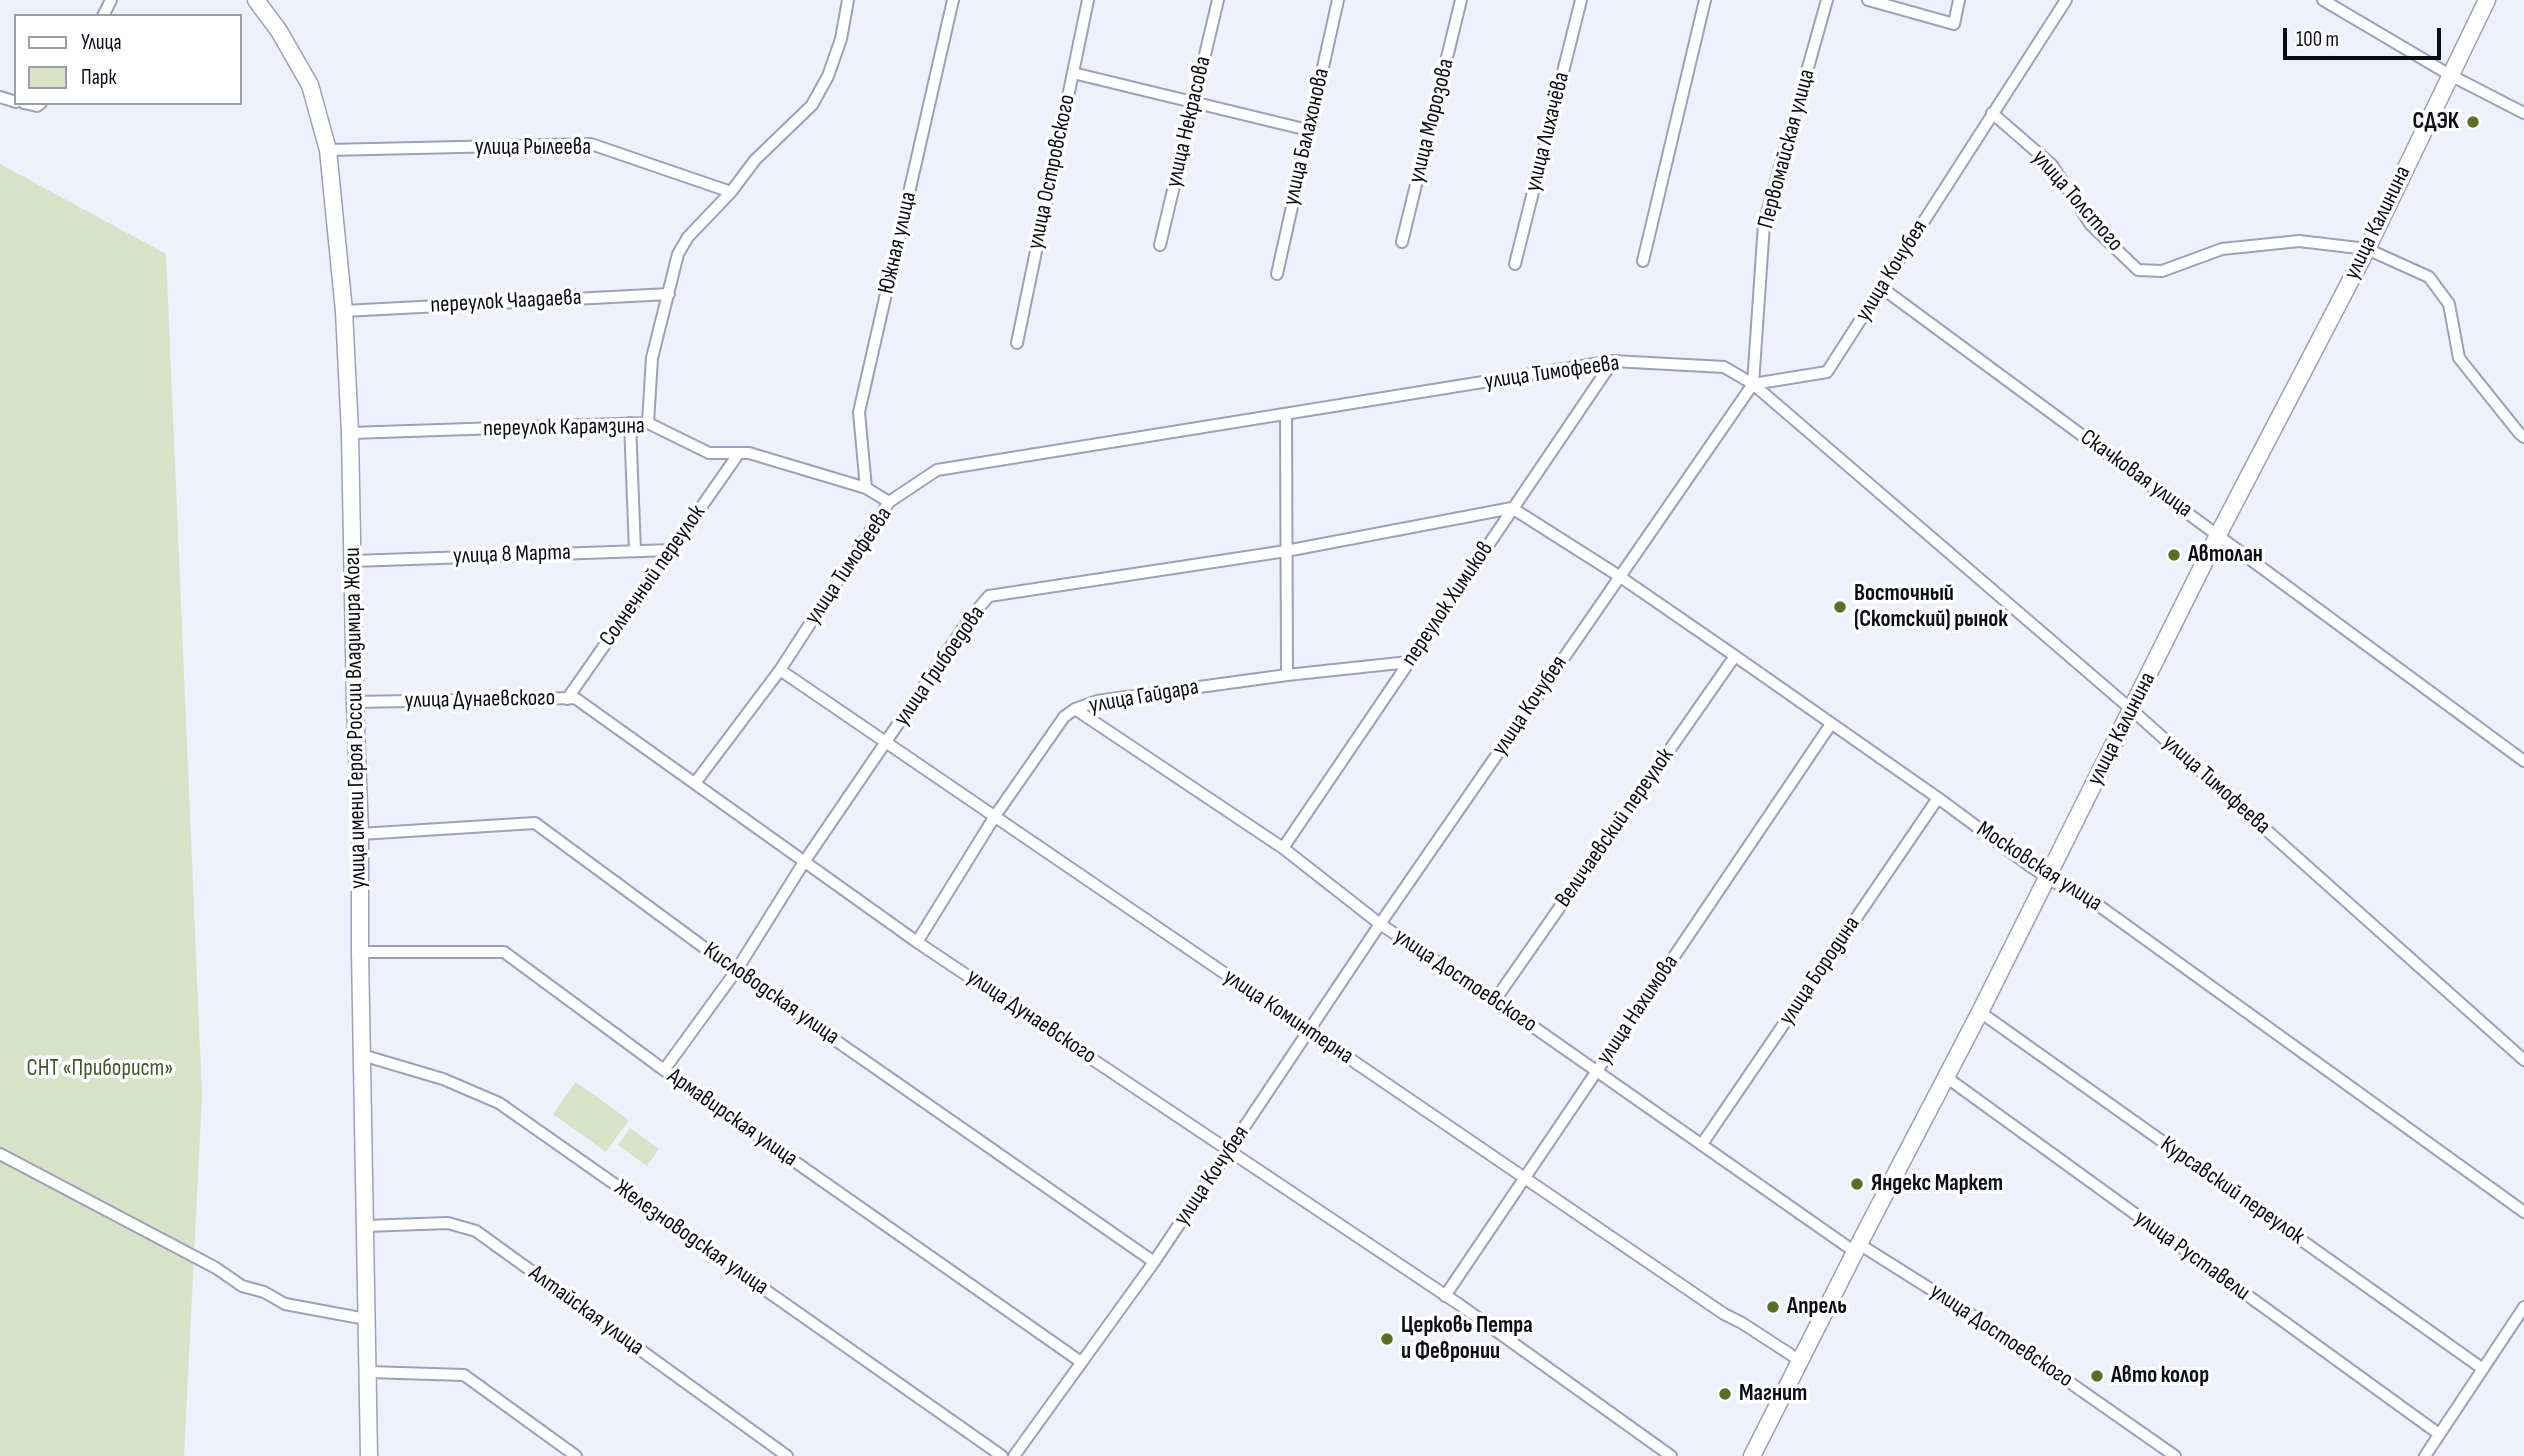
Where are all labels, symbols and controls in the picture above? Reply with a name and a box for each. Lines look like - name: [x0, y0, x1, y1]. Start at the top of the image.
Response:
- legend: [14, 14, 242, 105]
- scale bar: [2286, 14, 2444, 58]
- text: 100 m: [2296, 27, 2339, 52]
- text: Улица: [81, 30, 122, 55]
- street label: улица Некрасова: [1161, 54, 1217, 190]
- street label: улица Морозова: [1403, 56, 1461, 186]
- text: Парк: [81, 65, 116, 90]
- street label: улица Балахонова: [1278, 66, 1336, 208]
- street label: Первомайская улица: [1753, 67, 1821, 231]
- street label: улица Лихачёва: [1520, 69, 1576, 195]
- street label: улица Островского: [1022, 92, 1082, 252]
- place label: СДЭК: [2413, 108, 2459, 136]
- marker: СДЭК: [2465, 114, 2481, 130]
- street label: улица Рылеева: [475, 134, 591, 162]
- street label: улица Толстого: [2025, 145, 2129, 257]
- street label: улица Калинина: [2339, 162, 2417, 284]
- street label: Южная улица: [873, 189, 923, 297]
- street label: улица Кочубея: [1850, 215, 1934, 327]
- street label: переулок Чаадаева: [430, 284, 582, 320]
- street label: улица Тимофеева: [1483, 350, 1621, 396]
- street label: переулок Карамзина: [483, 413, 645, 443]
- street label: Скачковая улица: [2075, 424, 2197, 524]
- street label: Солнечный переулок: [594, 500, 712, 652]
- street label: улица Тимофеева: [800, 502, 898, 630]
- street label: переулок Химиков: [1396, 537, 1500, 671]
- street label: улица 8 Марта: [453, 539, 571, 571]
- place label: Автолан: [2188, 541, 2263, 569]
- street label: улица имени Героя России Владимира Жоги: [339, 547, 373, 889]
- marker: Автолан: [2166, 547, 2182, 563]
- place label: Восточный (Скотский) рынок: [1854, 580, 2008, 634]
- marker: Восточный (Скотский) рынок: [1832, 599, 1848, 615]
- street label: улица Грибоедова: [888, 601, 992, 731]
- street label: улица Кочубея: [1487, 651, 1573, 761]
- street label: улица Калинина: [2082, 668, 2162, 790]
- street label: улица Гайдара: [1087, 674, 1201, 720]
- street label: улица Дунаевского: [404, 685, 556, 715]
- street label: улица Тимофеева: [2156, 729, 2276, 841]
- street label: Величаевский переулок: [1550, 743, 1680, 913]
- street label: Московская улица: [1971, 816, 2107, 918]
- street label: улица Бородина: [1774, 912, 1866, 1030]
- street label: улица Достоевского: [1388, 923, 1542, 1039]
- street label: Кисловодская улица: [698, 937, 844, 1051]
- street label: улица Нахимова: [1591, 950, 1685, 1070]
- street label: улица Дунаевского: [961, 963, 1101, 1071]
- street label: улица Коминтерна: [1218, 963, 1358, 1071]
- park label: СНТ «Приборист»: [27, 1055, 173, 1083]
- street label: Армавирская улица: [662, 1063, 802, 1173]
- street label: улица Кочубея: [1169, 1121, 1255, 1231]
- street label: Курсавский переулок: [2155, 1131, 2309, 1251]
- place label: Яндекс Маркет: [1871, 1170, 2003, 1198]
- street label: Железноводская улица: [609, 1175, 773, 1301]
- marker: Яндекс Маркет: [1849, 1176, 1865, 1192]
- street label: улица Руставели: [2129, 1205, 2255, 1307]
- street label: Алтайская улица: [523, 1260, 649, 1362]
- street label: улица Достоевского: [1924, 1278, 2078, 1394]
- place label: Апрель: [1787, 1293, 1847, 1321]
- marker: Апрель: [1765, 1299, 1781, 1315]
- place label: Церковь Петра и Февронии: [1401, 1312, 1533, 1366]
- marker: Церковь Петра и Февронии: [1379, 1331, 1395, 1347]
- place label: Авто колор: [2111, 1362, 2209, 1390]
- marker: Авто колор: [2089, 1368, 2105, 1384]
- place label: Магнит: [1739, 1380, 1807, 1408]
- marker: Магнит: [1717, 1386, 1733, 1402]

